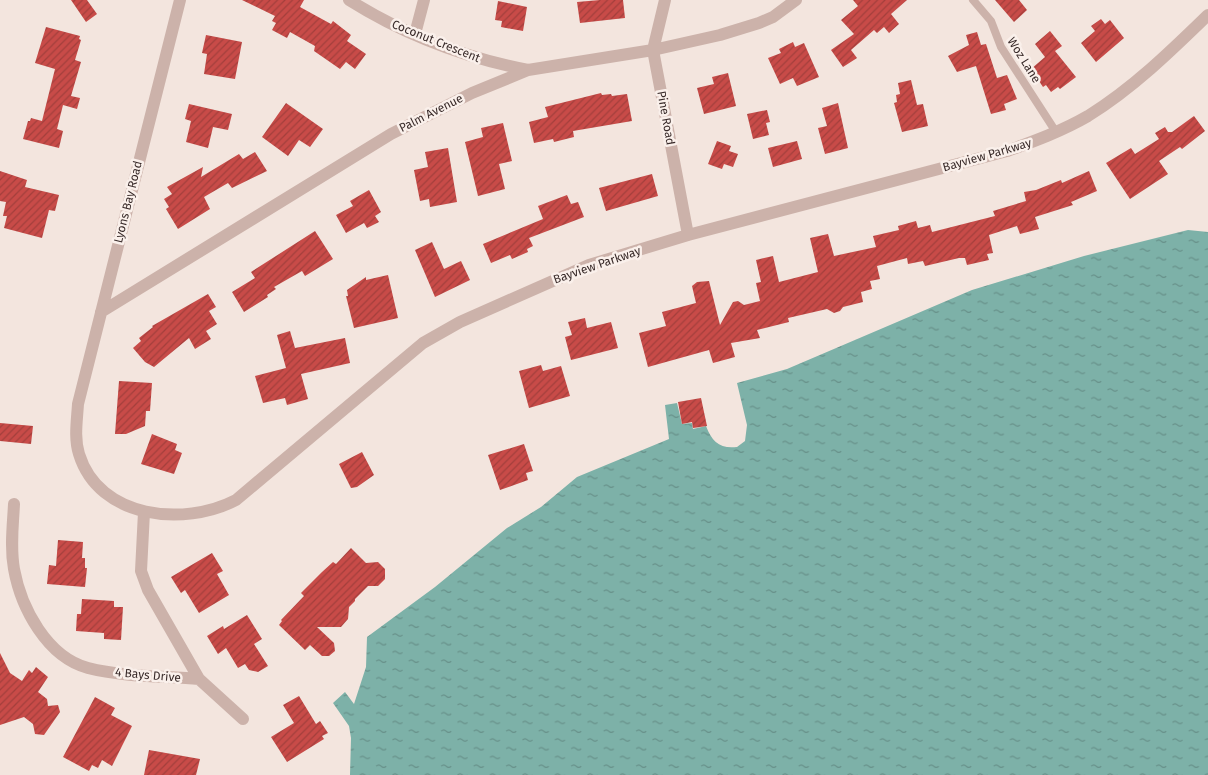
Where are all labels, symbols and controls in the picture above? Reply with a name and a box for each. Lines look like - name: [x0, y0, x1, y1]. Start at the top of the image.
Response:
- street label: Coconut Crescent: [390, 17, 483, 65]
- street label: Woz Lane: [1005, 35, 1043, 85]
- street label: Pine Road: [654, 90, 678, 146]
- street label: Palm Avenue: [397, 91, 465, 135]
- street label: Bayview Parkway: [941, 136, 1033, 174]
- street label: Lyons Bay Road: [111, 159, 145, 245]
- street label: Bayview Parkway: [551, 243, 643, 287]
- street label: 4 Bays Drive: [115, 665, 181, 685]

